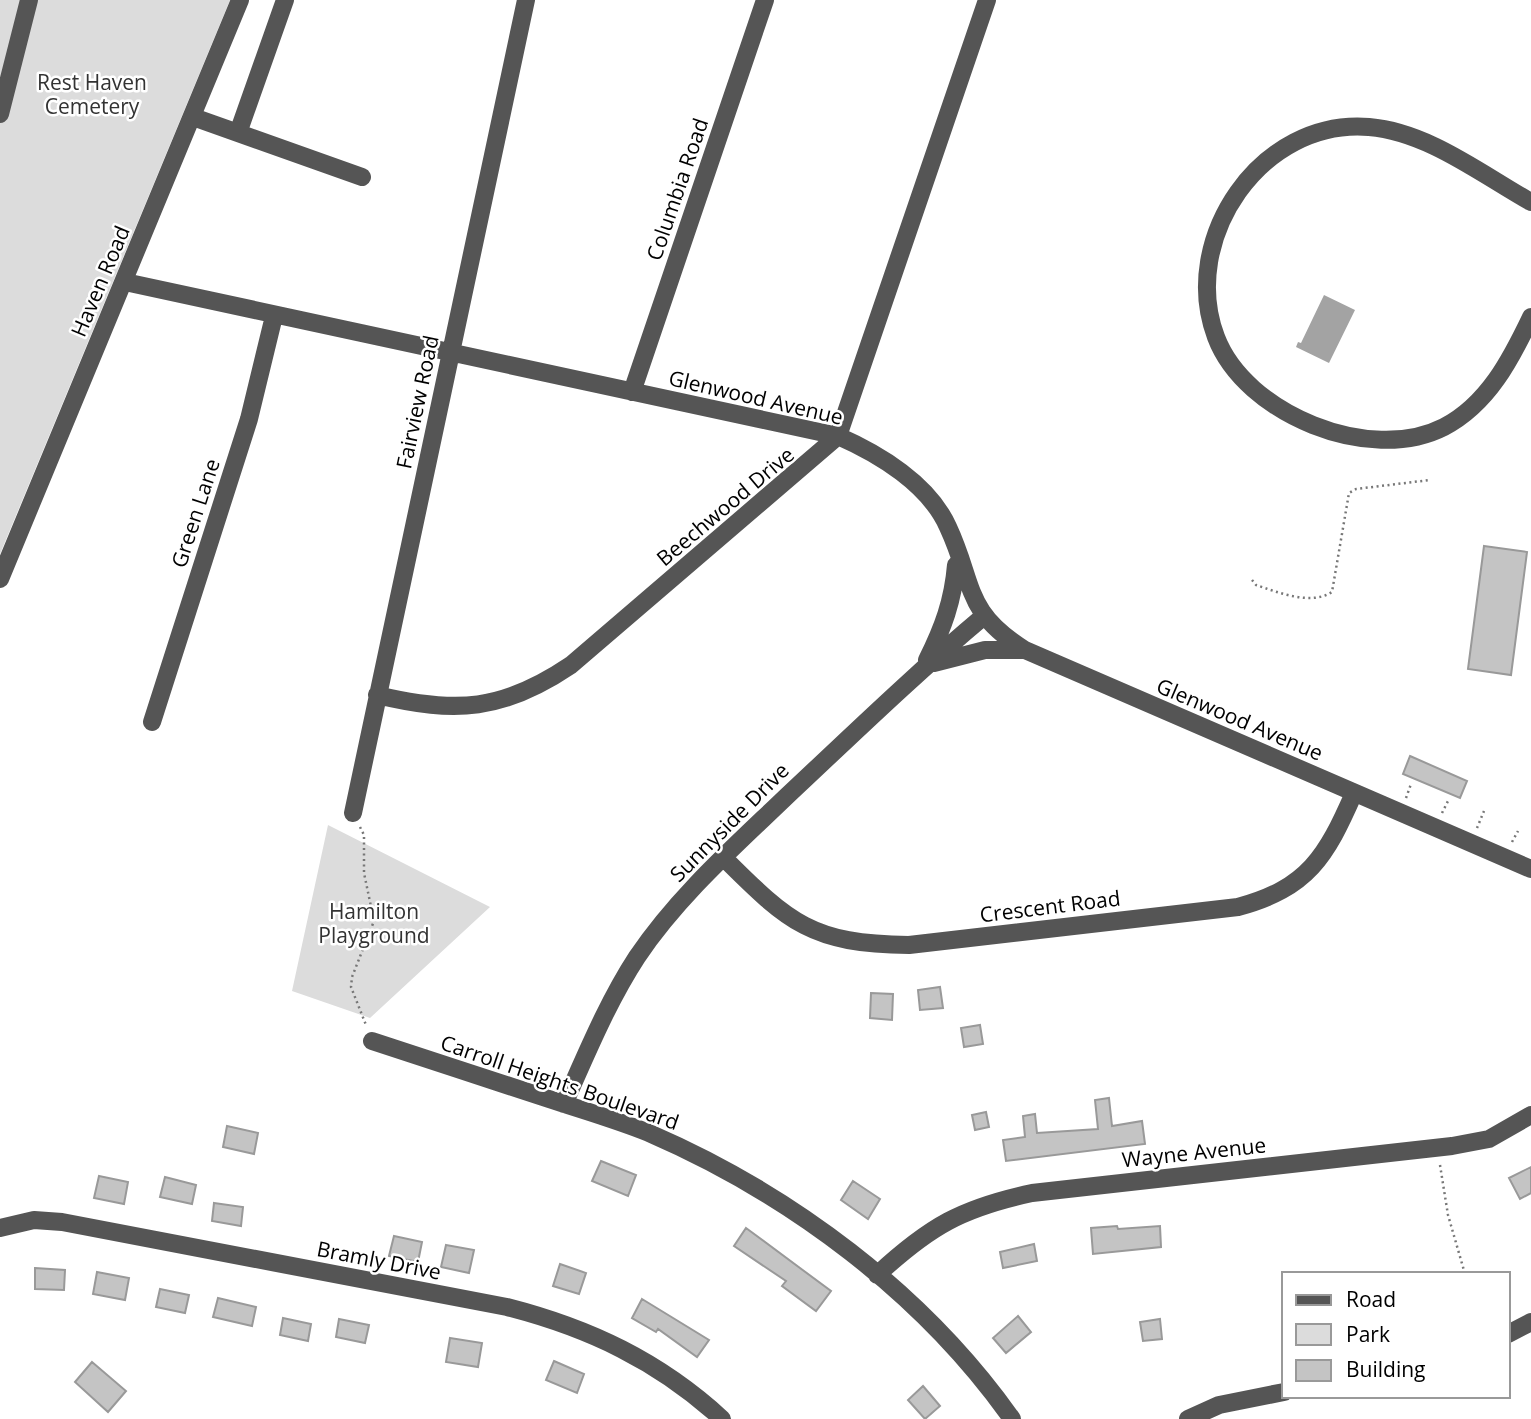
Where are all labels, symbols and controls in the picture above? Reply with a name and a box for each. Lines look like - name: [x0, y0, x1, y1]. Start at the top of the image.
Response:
- park label: Rest Haven Cemetery: [37, 68, 147, 120]
- street label: Columbia Road: [640, 114, 714, 264]
- street label: Haven Road: [64, 221, 136, 341]
- street label: Fairview Road: [389, 333, 445, 471]
- street label: Glenwood Avenue: [666, 363, 846, 431]
- street label: Beechwood Drive: [650, 440, 800, 572]
- street label: Green Lane: [164, 455, 226, 571]
- street label: Glenwood Avenue: [1153, 671, 1327, 767]
- street label: Sunnyside Drive: [663, 756, 795, 888]
- street label: Crescent Road: [978, 883, 1122, 929]
- park label: Hamilton Playground: [318, 897, 430, 949]
- street label: Carroll Heights Boulevard: [437, 1028, 683, 1136]
- street label: Wayne Avenue: [1121, 1131, 1267, 1173]
- street label: Bramly Drive: [315, 1234, 443, 1286]
- legend: [1282, 1272, 1510, 1398]
- text: Road: [1346, 1285, 1396, 1313]
- text: Park: [1346, 1320, 1390, 1348]
- text: Building: [1346, 1355, 1425, 1383]

